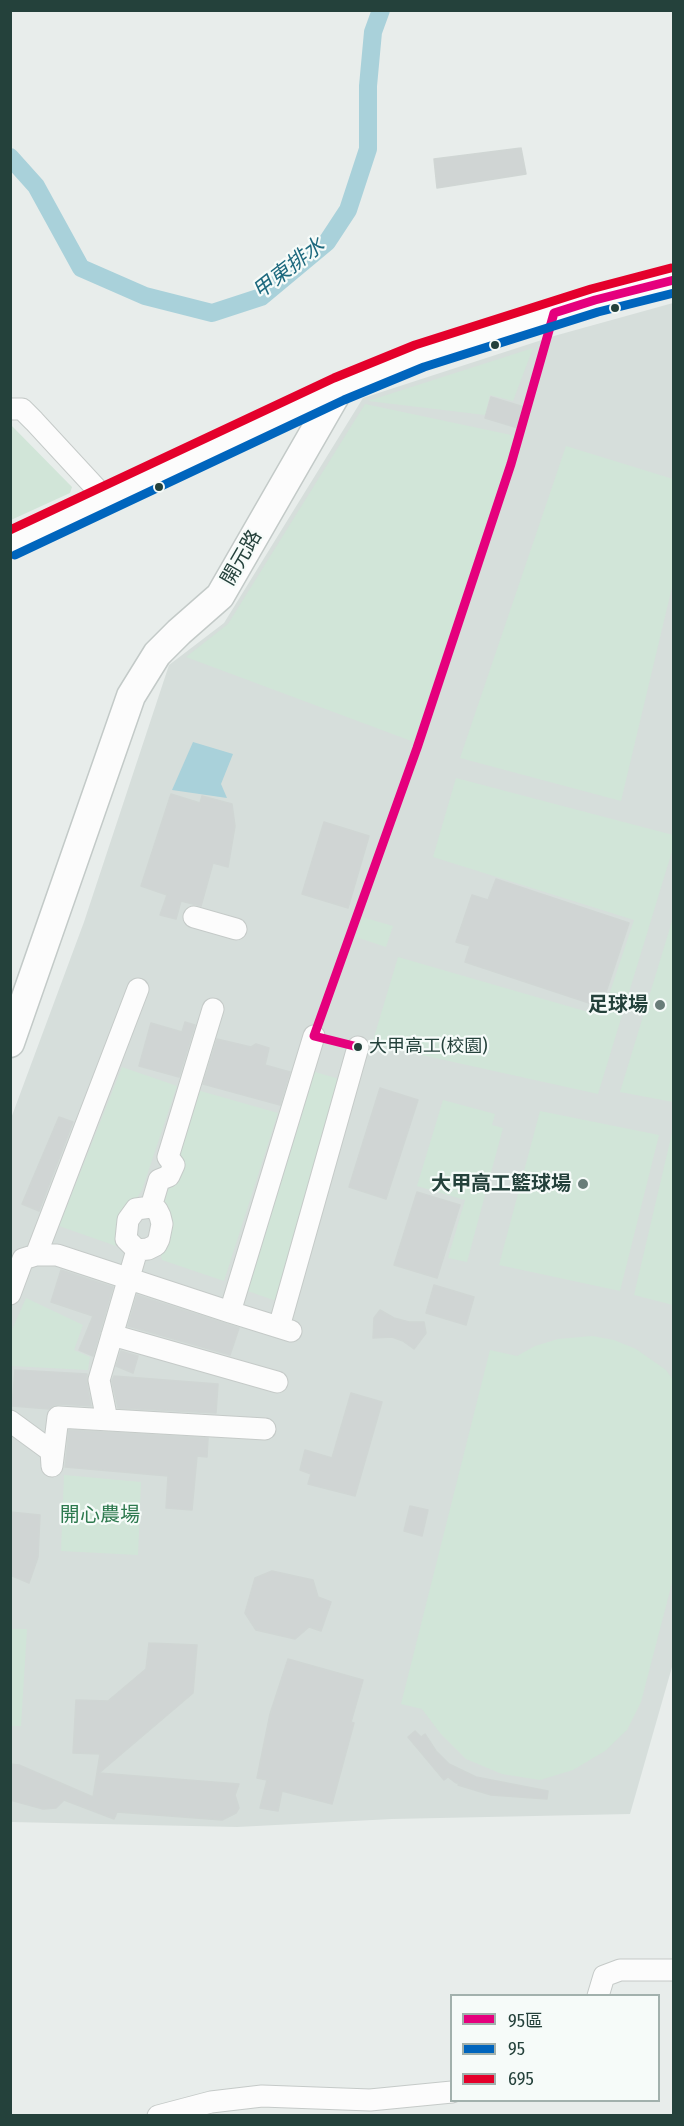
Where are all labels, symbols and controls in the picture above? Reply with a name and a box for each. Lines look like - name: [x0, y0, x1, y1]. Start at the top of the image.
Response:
- water label: 甲東排水: [248, 233, 330, 305]
- unlabelled marker: [609, 302, 621, 314]
- unlabelled marker: [489, 339, 501, 351]
- unlabelled marker: [153, 481, 165, 493]
- street label: 開元路: [217, 526, 267, 590]
- place label: 足球場: [588, 993, 648, 1017]
- marker: 足球場: [653, 998, 667, 1012]
- place label: 大甲高工(校園): [369, 1036, 488, 1058]
- marker: 大甲高工(校園): [352, 1041, 364, 1053]
- place label: 大甲高工籃球場: [431, 1172, 571, 1196]
- marker: 大甲高工籃球場: [576, 1177, 590, 1191]
- park label: 開心農場: [60, 1503, 140, 1527]
- legend: [450, 1994, 660, 2102]
- text: 95區: [508, 2010, 543, 2032]
- text: 95: [508, 2038, 525, 2060]
- text: 695: [508, 2068, 534, 2090]

